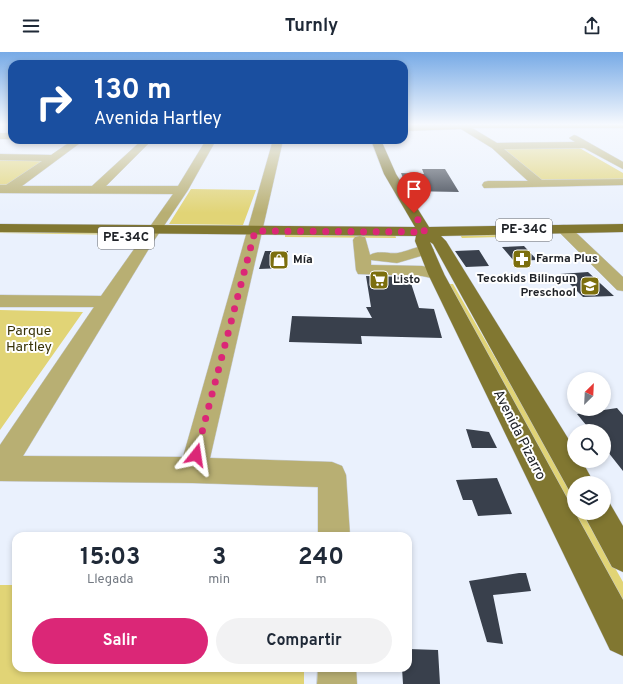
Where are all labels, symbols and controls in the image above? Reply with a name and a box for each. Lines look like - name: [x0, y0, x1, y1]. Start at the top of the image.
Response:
- icon: menu: [20, 15, 42, 37]
- text: Turnly: [285, 15, 338, 38]
- icon: share: [581, 15, 603, 37]
- text: 130 m: [94, 73, 172, 109]
- icon: right: [28, 76, 80, 128]
- text: Avenida Hartley: [94, 108, 222, 131]
- pin: [397, 172, 431, 213]
- icon: arrive: [403, 178, 425, 200]
- road number: PE-34C: [496, 219, 552, 241]
- road number: PE-34C: [98, 227, 154, 249]
- pharmacy icon: Farma Plus: [511, 248, 533, 270]
- shop icon: Mía: [268, 249, 290, 271]
- place label: Farma Plus: [536, 251, 598, 267]
- place label: Mía: [293, 252, 313, 268]
- supermarket icon: Listo: [368, 269, 390, 291]
- place label: Tecokids Bilingun Preschool: [477, 271, 576, 301]
- place label: Listo: [393, 272, 421, 288]
- school or university icon: Tecokids Bilingun Preschool: [579, 275, 601, 297]
- park label: Parque Hartley: [6, 323, 52, 356]
- north arrow: [567, 372, 611, 416]
- map controls: [567, 372, 611, 520]
- street label: Avenida Pizarro: [489, 387, 549, 483]
- button: search: [567, 424, 611, 468]
- position arrow: [175, 434, 217, 476]
- button: layers: [567, 476, 611, 520]
- text: 15:03: [80, 543, 140, 573]
- text: 3: [212, 543, 226, 573]
- text: 240: [298, 543, 344, 573]
- text: Llegada: [87, 572, 133, 588]
- text: min: [208, 572, 230, 588]
- text: m: [315, 572, 327, 588]
- button: Salir: [32, 618, 208, 664]
- button: Compartir: [216, 618, 392, 664]

